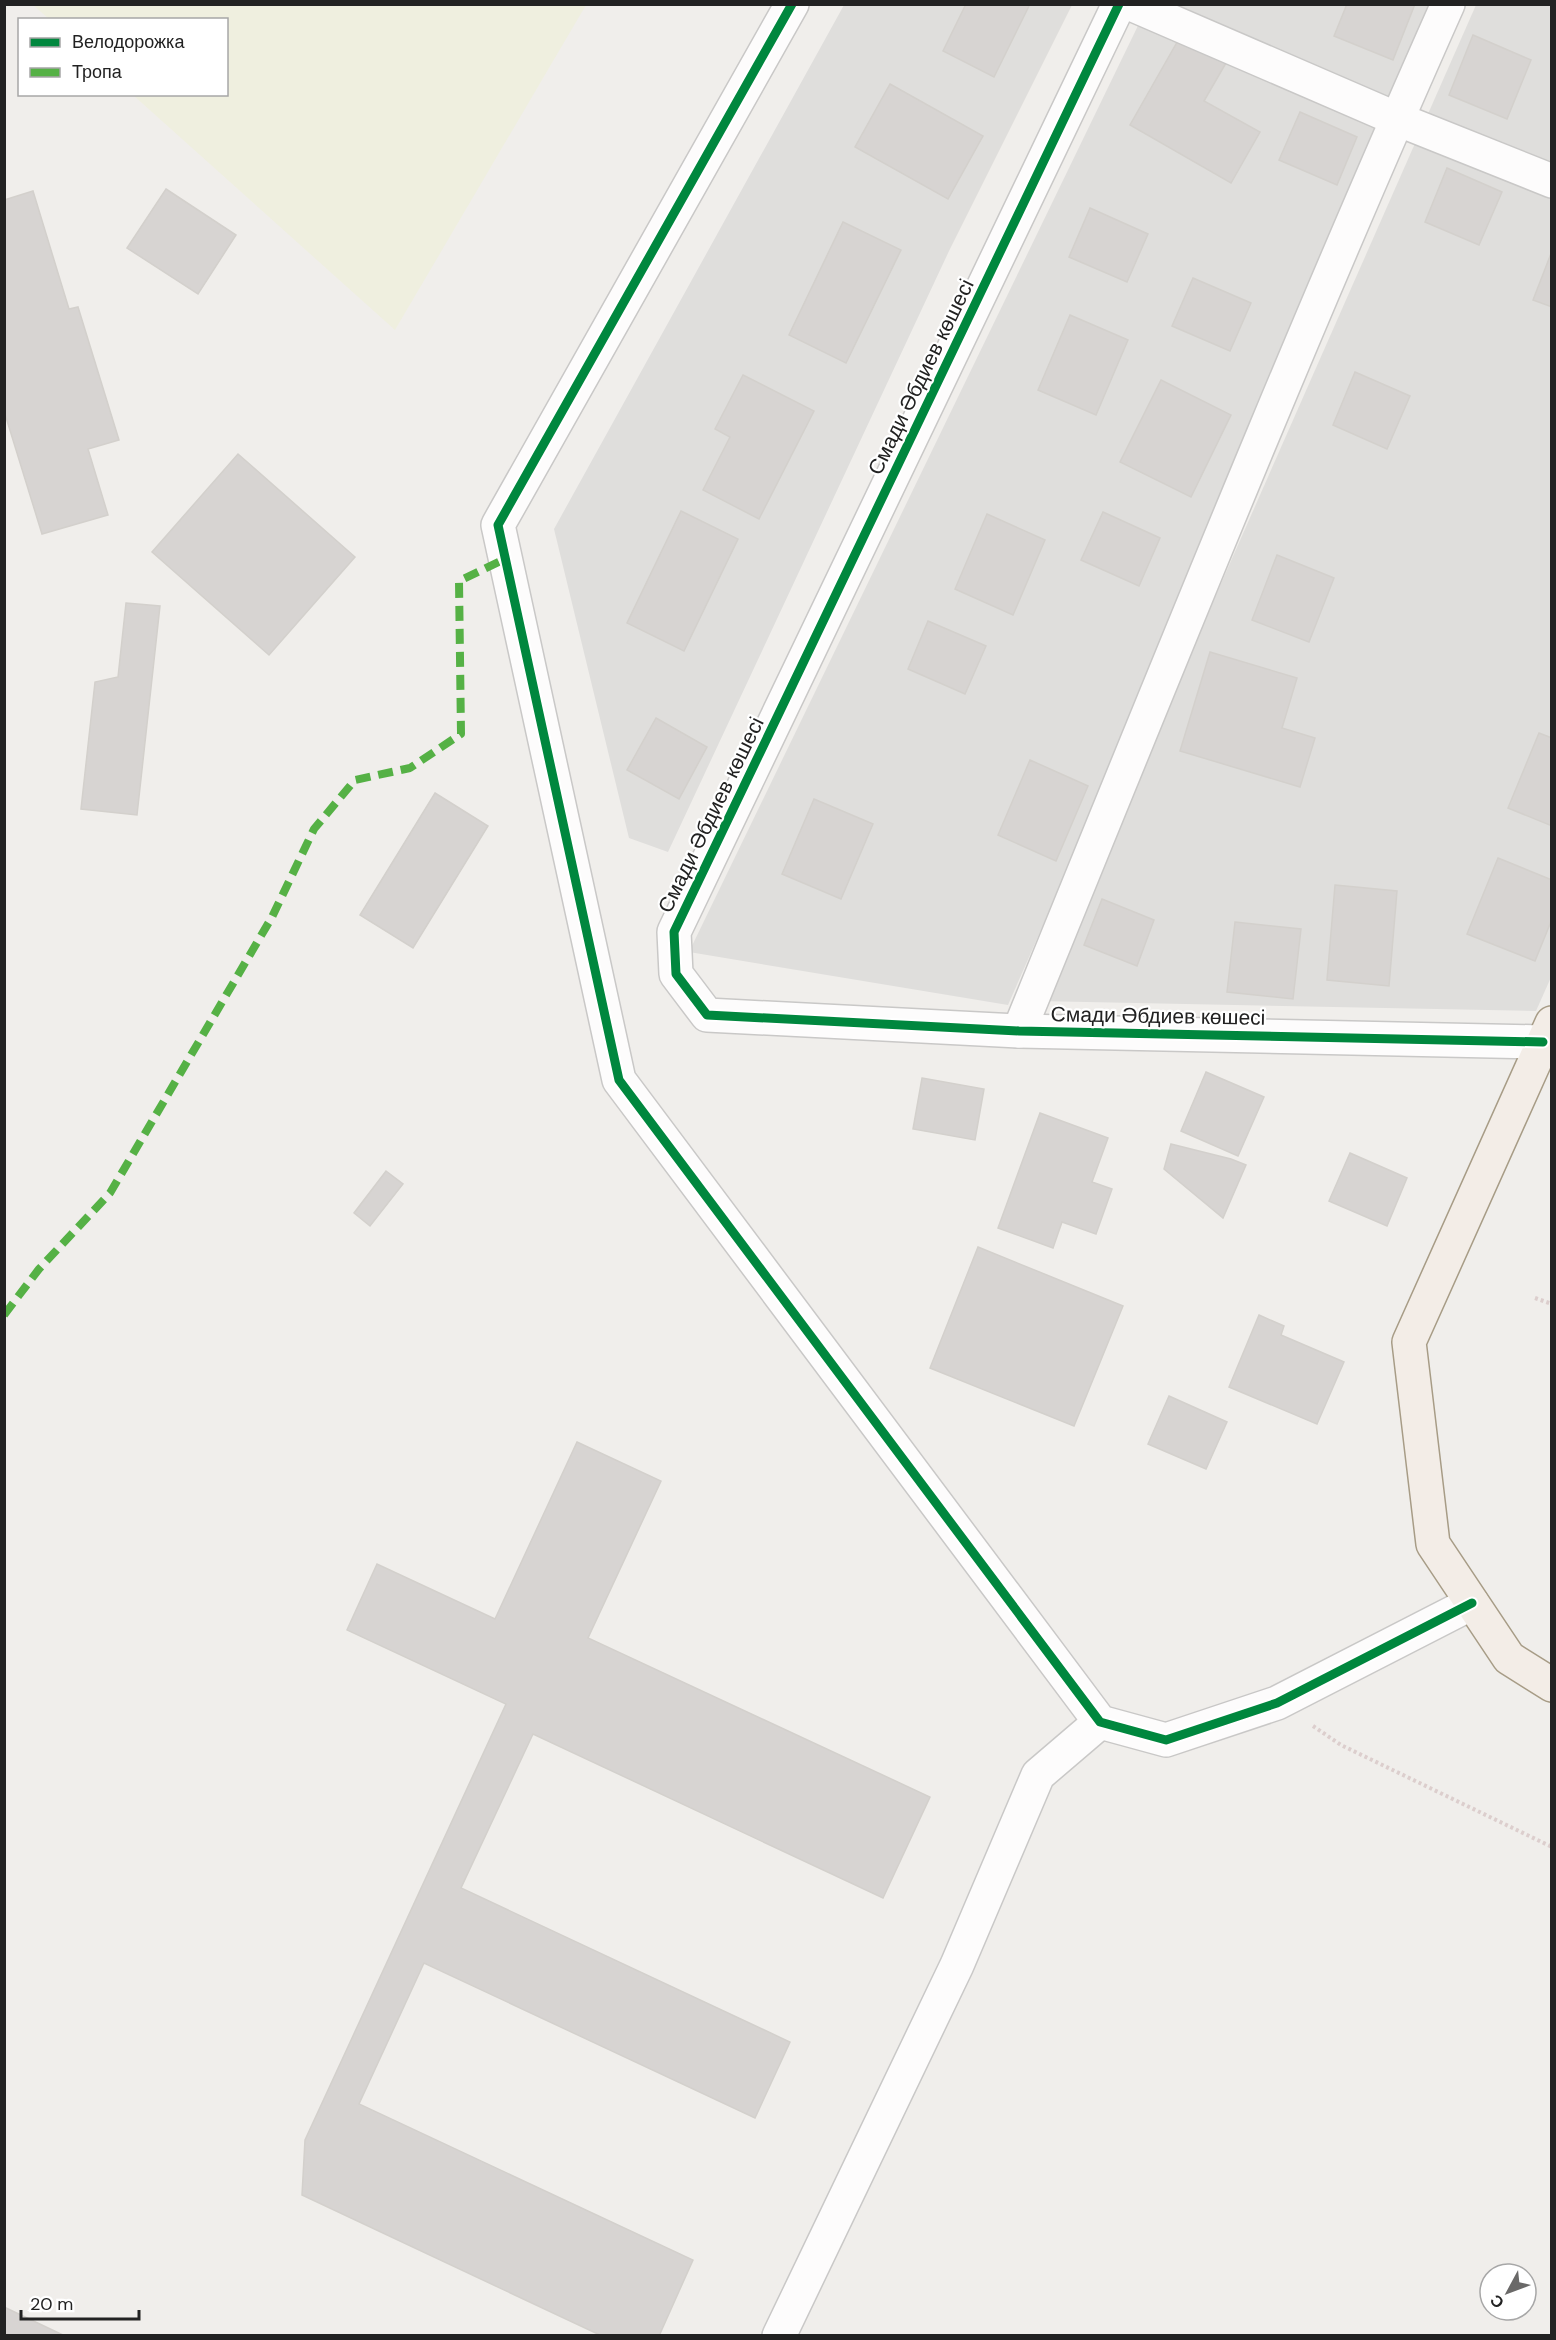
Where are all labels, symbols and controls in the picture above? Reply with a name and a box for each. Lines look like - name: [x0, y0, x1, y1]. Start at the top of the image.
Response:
- legend: [18, 18, 228, 96]
- text: Велодорожка: [72, 30, 185, 54]
- text: Тропа: [72, 60, 123, 84]
- street label: Смади Әбдиев көшесі: [861, 274, 981, 480]
- street label: Смади Әбдиев көшесі: [651, 712, 771, 918]
- street label: Смади Әбдиев көшесі: [1050, 1000, 1266, 1032]
- north arrow: [1478, 2262, 1538, 2322]
- scale bar: [21, 2283, 140, 2321]
- text: С: [1485, 2290, 1509, 2313]
- text: 20 m: [30, 2292, 73, 2316]

